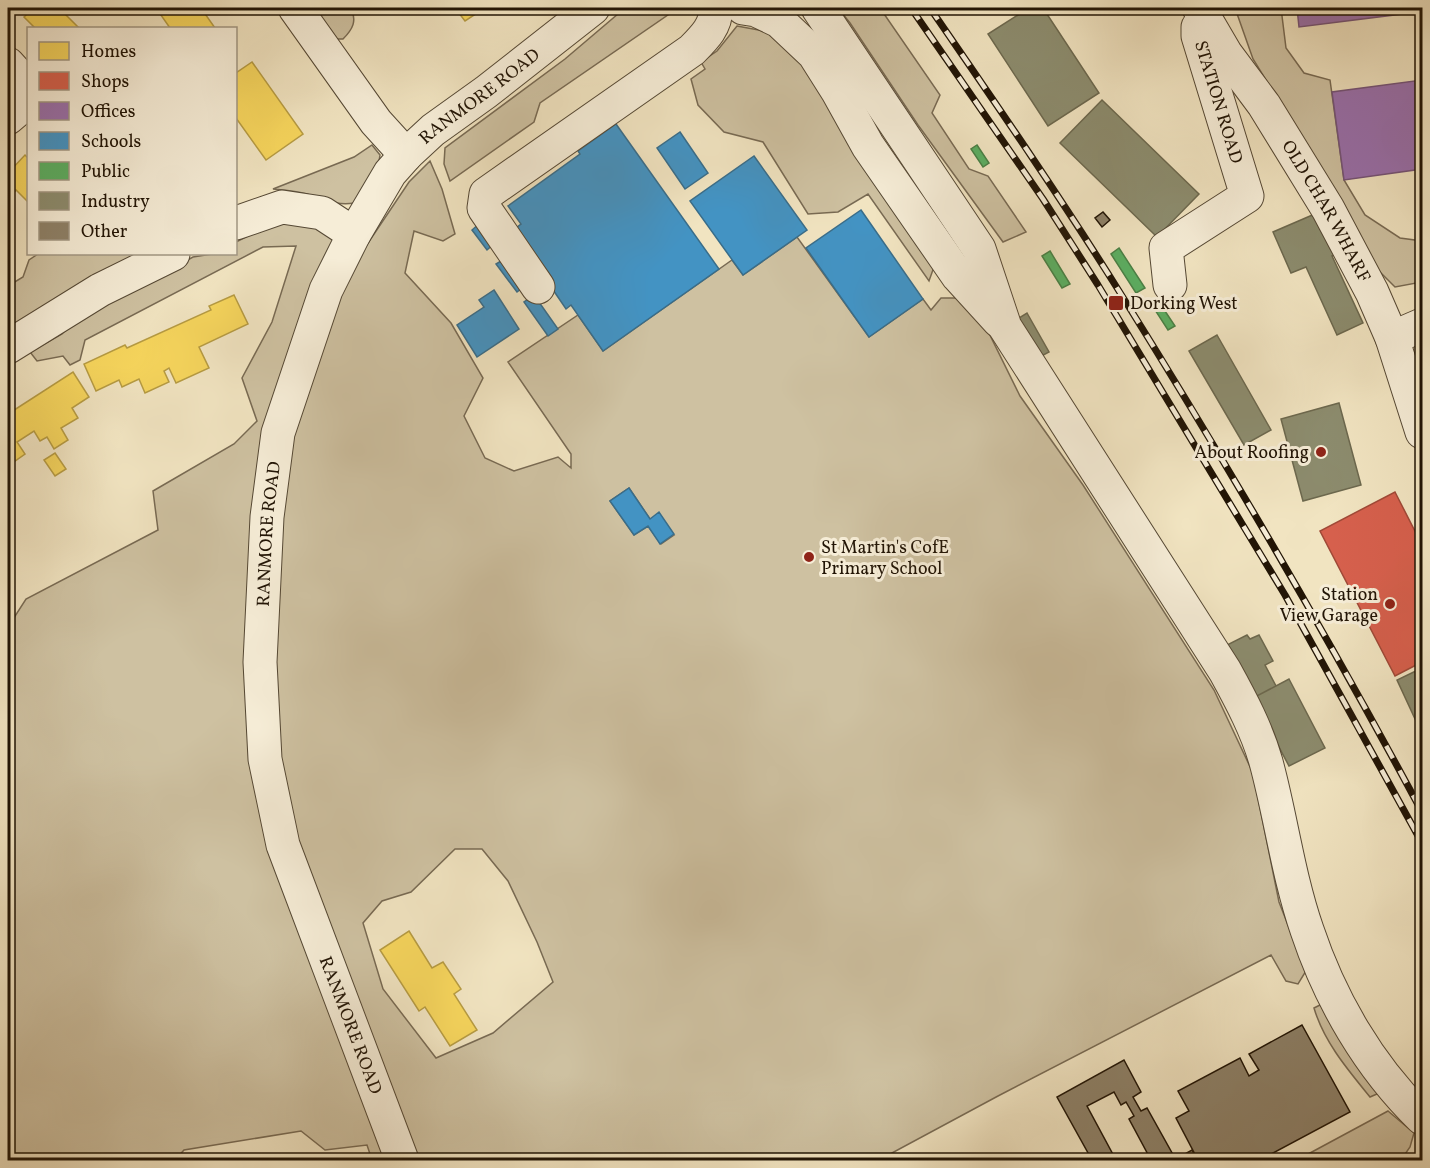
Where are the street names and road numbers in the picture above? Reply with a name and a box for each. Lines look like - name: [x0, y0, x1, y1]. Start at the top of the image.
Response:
- street label: STATION ROAD: [1187, 38, 1248, 167]
- street label: RANMORE ROAD: [414, 43, 546, 151]
- street label: OLD CHAR WHARF: [1275, 136, 1376, 287]
- street label: RANMORE ROAD: [252, 460, 288, 607]
- street label: RANMORE ROAD: [312, 953, 387, 1098]

